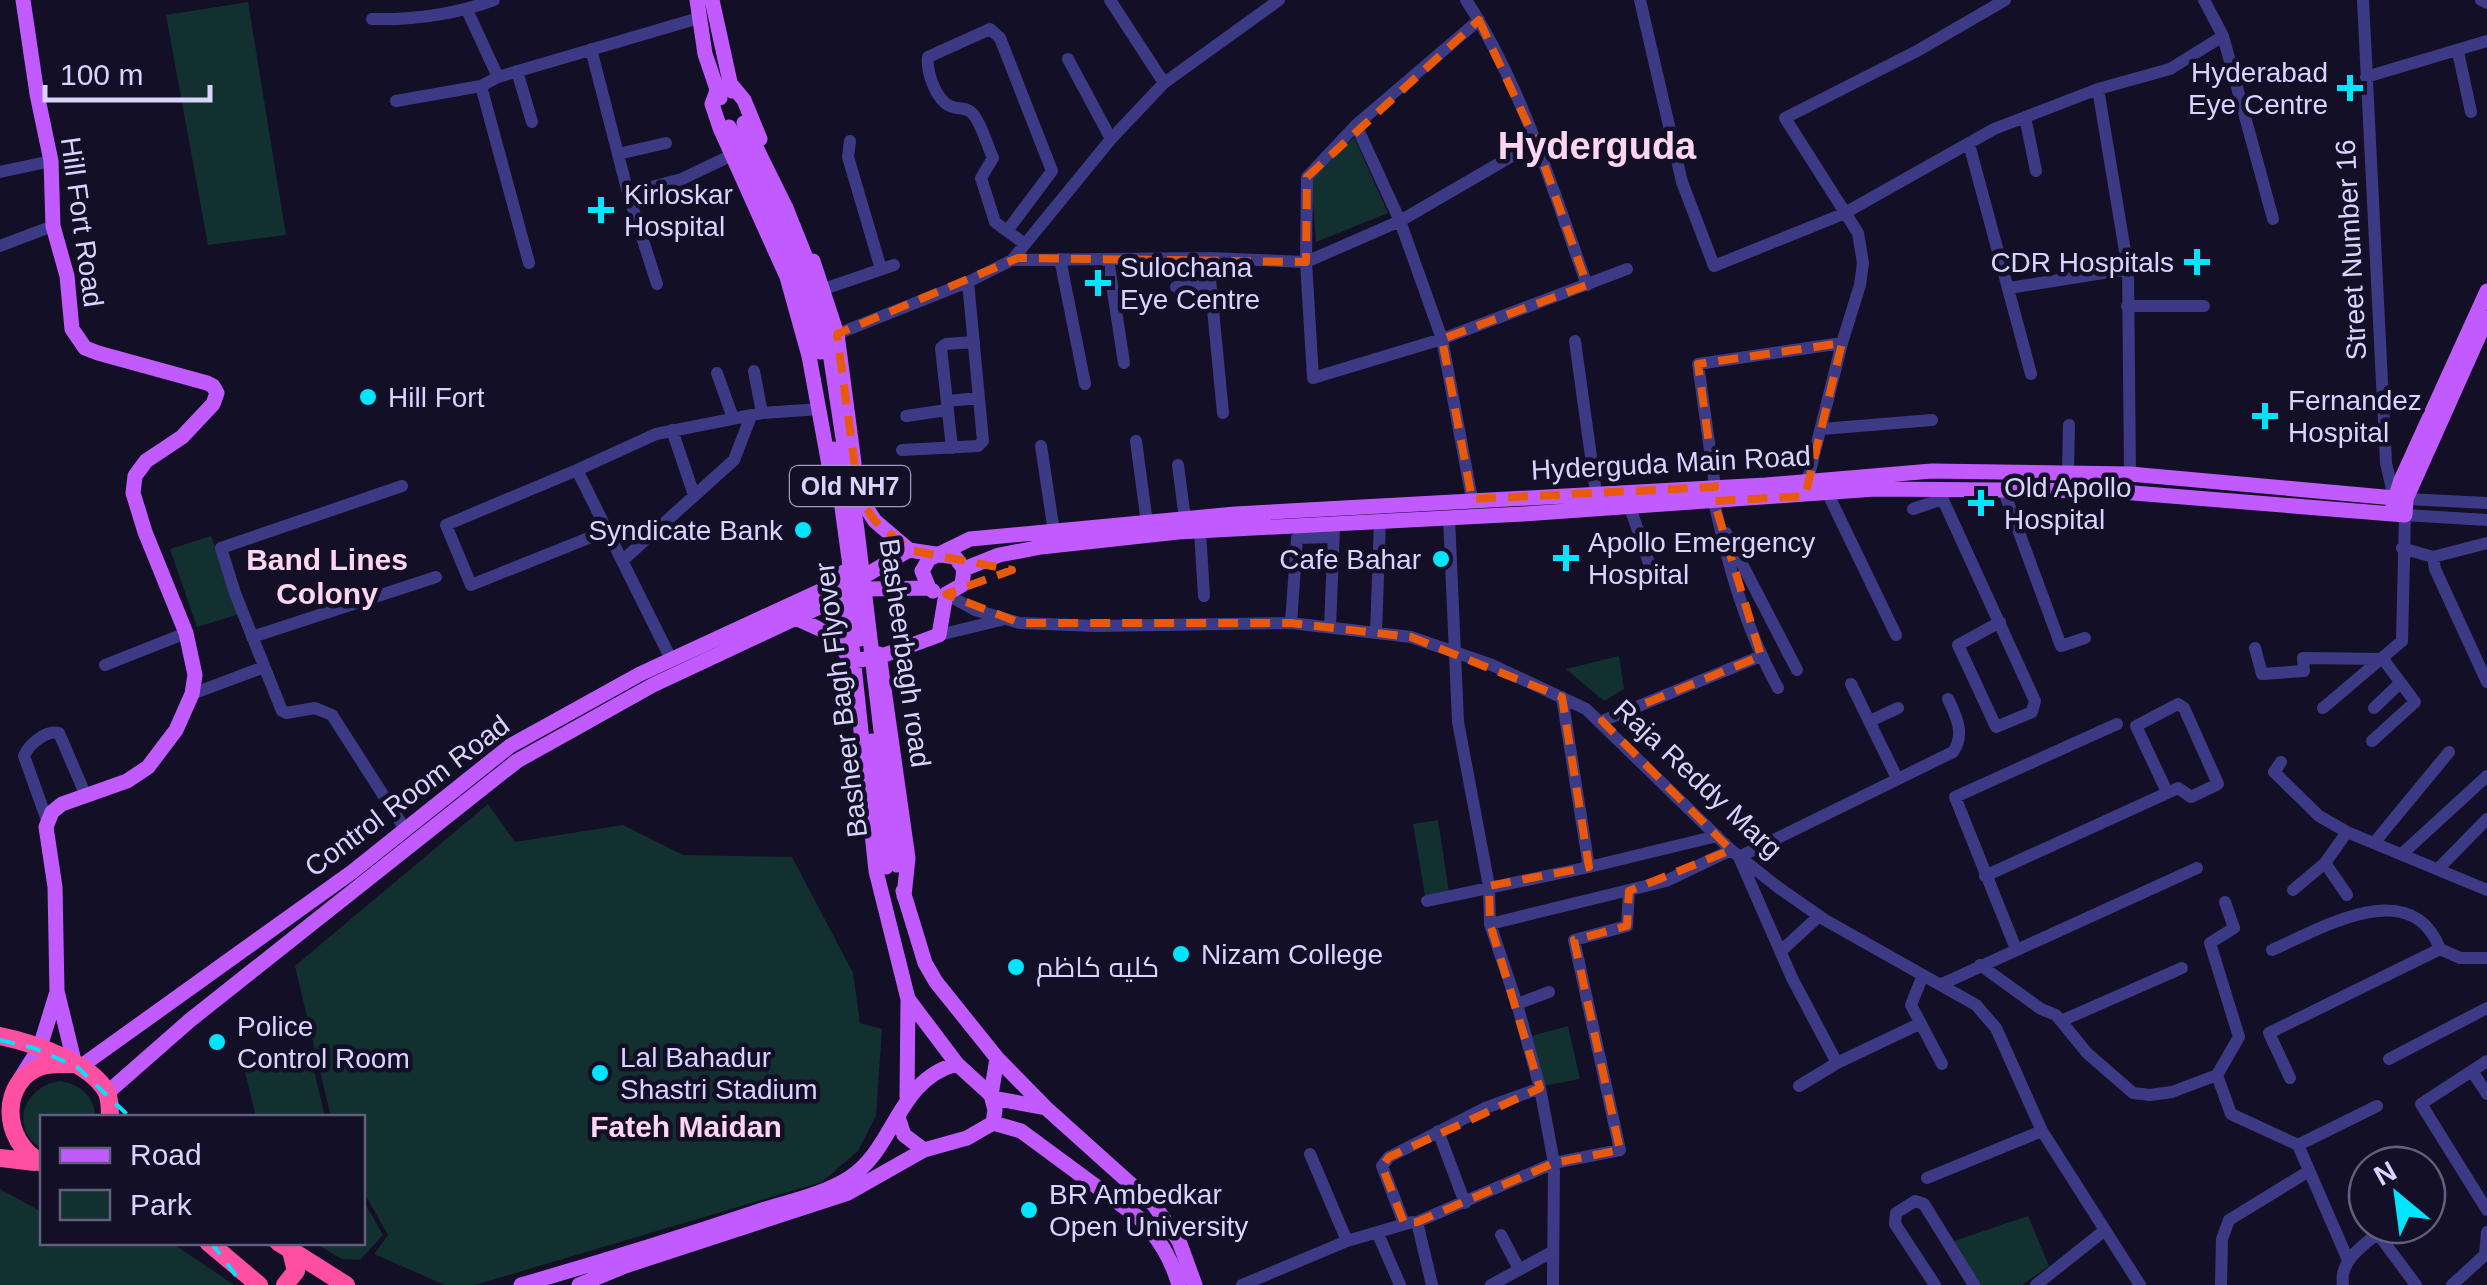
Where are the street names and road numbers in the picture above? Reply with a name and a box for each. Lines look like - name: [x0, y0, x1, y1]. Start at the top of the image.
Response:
- street label: Hill Fort Road: [55, 135, 109, 309]
- street label: Street Number 16: [2330, 139, 2372, 361]
- street label: Hyderguda Main Road: [1530, 440, 1812, 486]
- road number: Old NH7: [790, 466, 910, 506]
- street label: Basheerbagh road: [874, 537, 936, 769]
- street label: Basheer Bagh Flyover: [809, 561, 873, 839]
- street label: Raja Reddy Marg: [1608, 693, 1788, 865]
- street label: Control Room Road: [299, 709, 515, 883]

